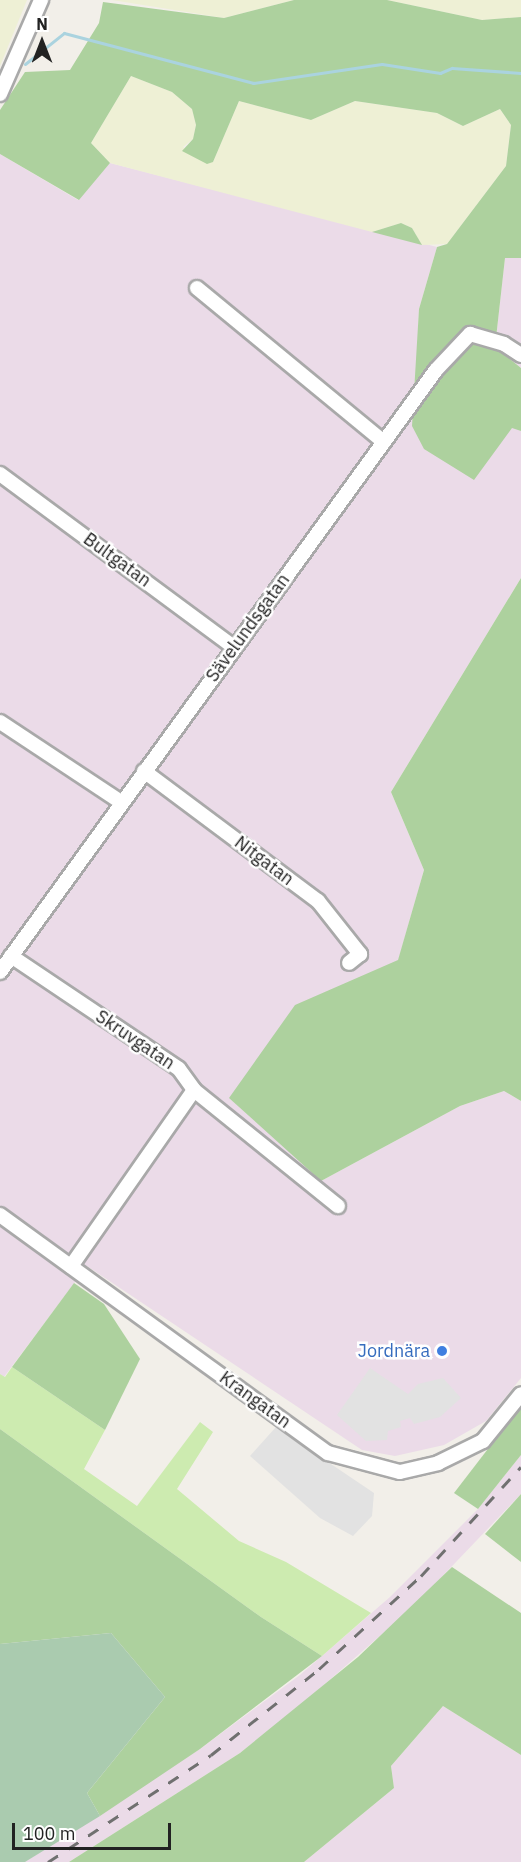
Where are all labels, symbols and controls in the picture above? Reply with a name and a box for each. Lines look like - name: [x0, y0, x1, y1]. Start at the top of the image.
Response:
- north arrow: [12, 12, 72, 72]
- text: N: [36, 14, 48, 34]
- street label: Bultgatan: [79, 528, 155, 592]
- street label: Sävelundsgatan: [202, 570, 294, 686]
- street label: Nitgatan: [230, 832, 298, 890]
- street label: Skruvgatan: [91, 1006, 179, 1074]
- place label: Jordnära: [358, 1340, 430, 1362]
- marker: Jordnära: [435, 1344, 449, 1358]
- street label: Krangatan: [215, 1367, 295, 1433]
- scale bar: [15, 1811, 174, 1849]
- text: 100 m: [23, 1822, 75, 1845]

